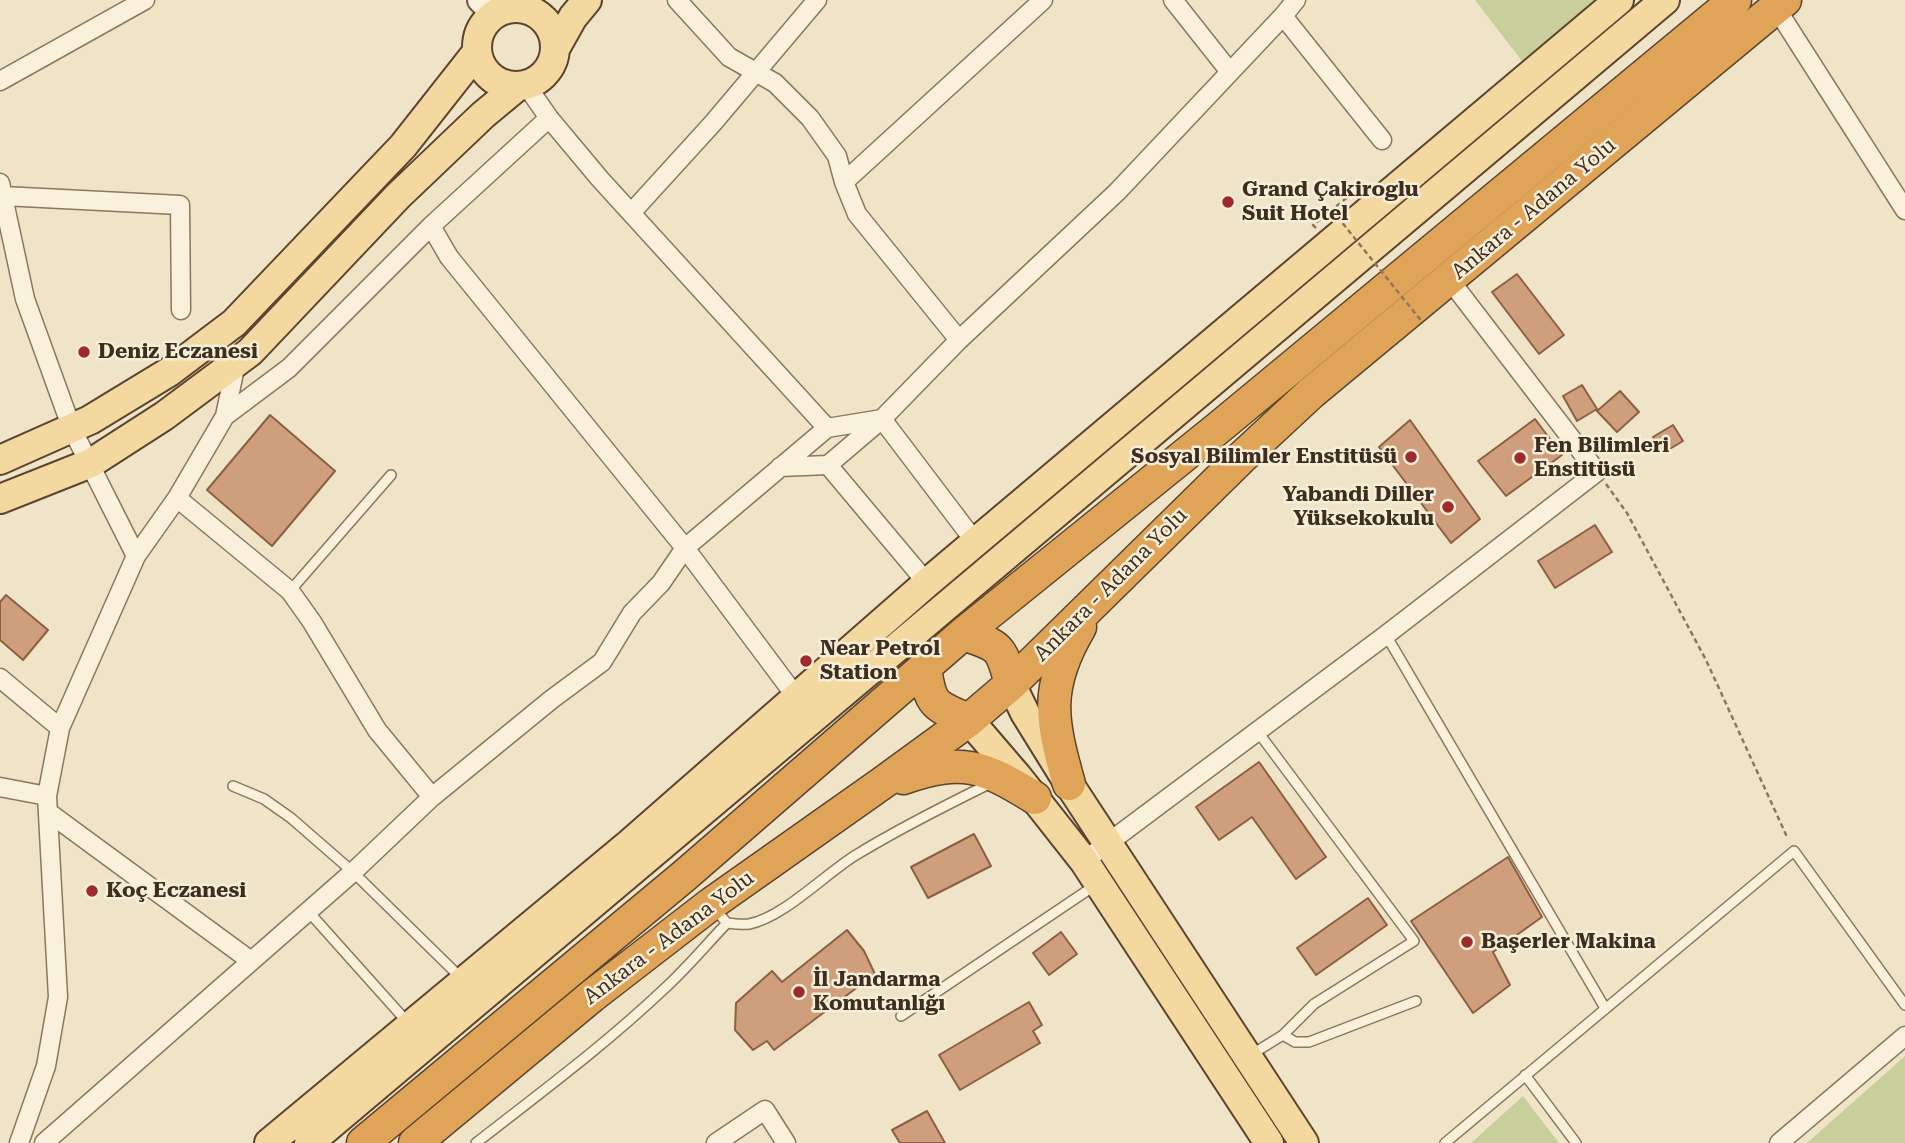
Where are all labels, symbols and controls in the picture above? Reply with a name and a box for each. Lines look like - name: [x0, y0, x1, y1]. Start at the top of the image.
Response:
- street label: Ankara - Adana Yolu: [1447, 133, 1621, 285]
- place label: Grand Çakiroglu Suit Hotel: [1242, 177, 1419, 227]
- marker: Grand Çakiroglu Suit Hotel: [1220, 194, 1236, 210]
- place label: Deniz Eczanesi: [98, 339, 258, 365]
- marker: Deniz Eczanesi: [76, 344, 92, 360]
- place label: Fen Bilimleri Enstitüsü: [1534, 433, 1669, 483]
- place label: Sosyal Bilimler Enstitüsü: [1131, 444, 1397, 470]
- marker: Sosyal Bilimler Enstitüsü: [1403, 449, 1419, 465]
- marker: Fen Bilimleri Enstitüsü: [1512, 450, 1528, 466]
- place label: Yabandi Diller Yüksekokulu: [1283, 482, 1434, 532]
- marker: Yabandi Diller Yüksekokulu: [1440, 499, 1456, 515]
- street label: Ankara - Adana Yolu: [1029, 503, 1193, 667]
- place label: Near Petrol Station: [820, 636, 940, 686]
- marker: Near Petrol Station: [798, 653, 814, 669]
- street label: Ankara - Adana Yolu: [579, 866, 759, 1010]
- place label: Koç Eczanesi: [106, 878, 246, 904]
- marker: Koç Eczanesi: [84, 883, 100, 899]
- place label: Başerler Makina: [1481, 929, 1656, 955]
- marker: Başerler Makina: [1459, 934, 1475, 950]
- place label: İl Jandarma Komutanlığı: [813, 967, 945, 1017]
- marker: İl Jandarma Komutanlığı: [791, 984, 807, 1000]

